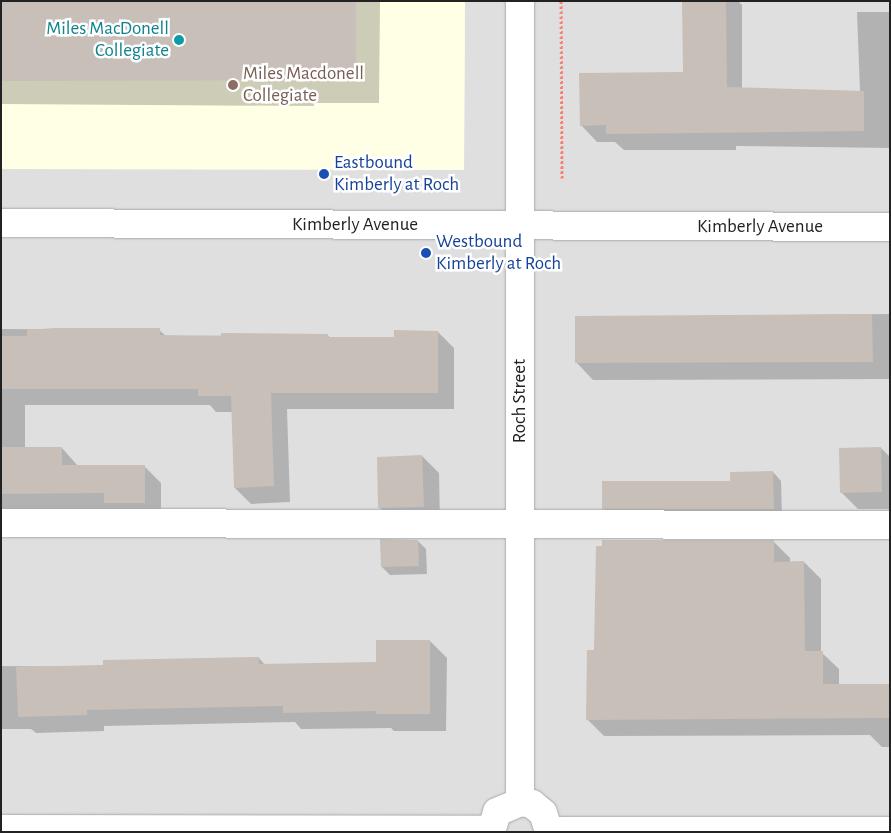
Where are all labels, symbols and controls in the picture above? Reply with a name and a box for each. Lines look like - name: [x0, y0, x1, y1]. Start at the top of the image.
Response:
- place label: Miles MacDonell Collegiate: [46, 18, 169, 62]
- marker: Miles MacDonell Collegiate: [173, 34, 185, 46]
- place label: Miles Macdonell Collegiate: [243, 63, 364, 107]
- marker: Miles Macdonell Collegiate: [227, 79, 239, 91]
- place label: Eastbound Kimberly at Roch: [334, 152, 459, 196]
- marker: Eastbound Kimberly at Roch: [318, 168, 330, 180]
- street label: Kimberly Avenue: [292, 214, 418, 236]
- street label: Kimberly Avenue: [697, 216, 823, 238]
- place label: Westbound Kimberly at Roch: [436, 231, 561, 275]
- marker: Westbound Kimberly at Roch: [420, 247, 432, 259]
- street label: Roch Street: [509, 359, 531, 443]

